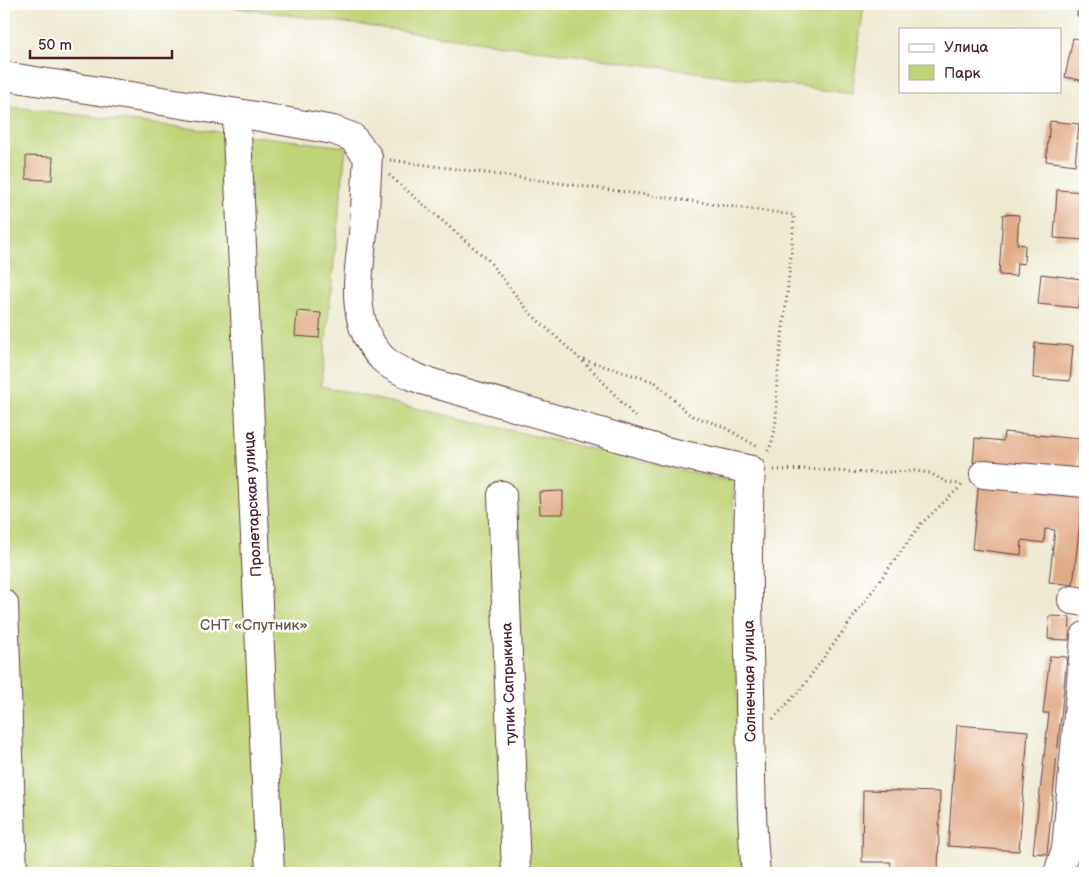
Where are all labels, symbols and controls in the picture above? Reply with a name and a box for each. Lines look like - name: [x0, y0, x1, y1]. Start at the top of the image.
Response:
- scale bar: [30, 28, 172, 60]
- legend: [899, 28, 1062, 92]
- text: 50 m: [38, 36, 72, 55]
- text: Улица: [944, 38, 989, 57]
- text: Парк: [944, 64, 981, 83]
- street label: Пролетарская улица: [240, 430, 266, 577]
- park label: СНТ «Спутник»: [200, 616, 308, 635]
- street label: Солнечная улица: [739, 620, 761, 742]
- street label: тупик Сапрыкина: [497, 622, 521, 746]

